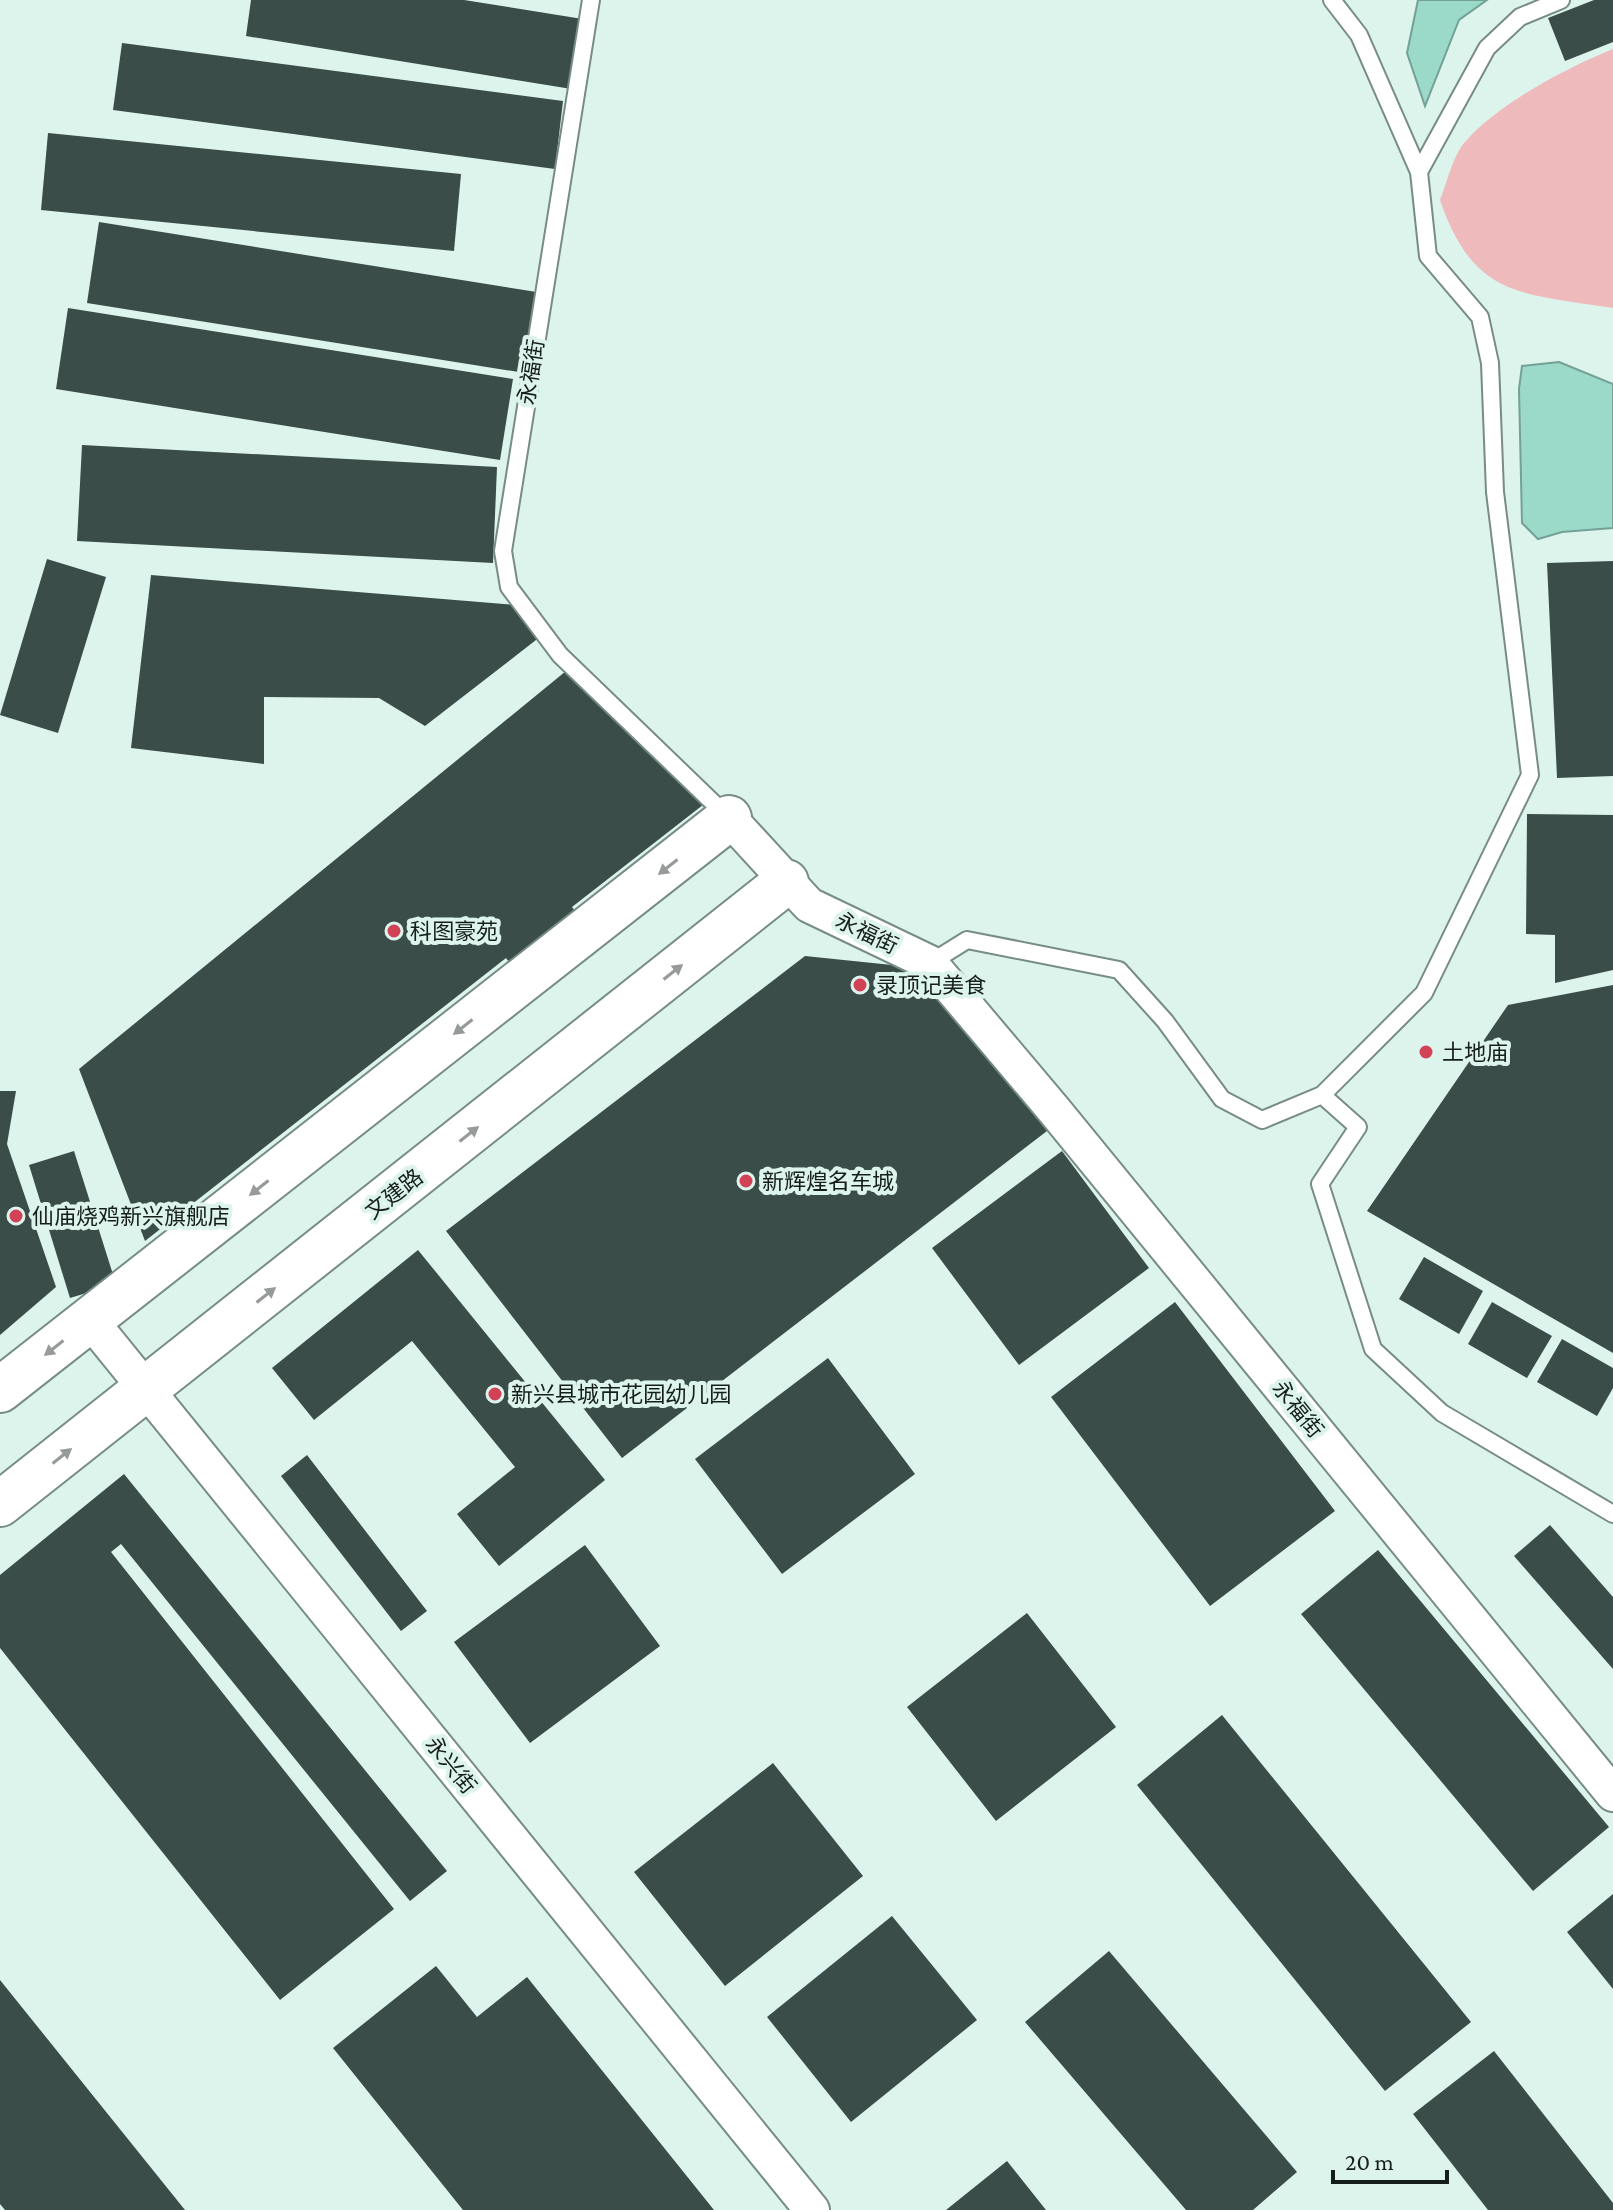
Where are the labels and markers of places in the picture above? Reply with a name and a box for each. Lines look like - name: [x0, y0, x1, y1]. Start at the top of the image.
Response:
- place label: 科图豪苑: [410, 919, 498, 944]
- marker: 科图豪苑: [385, 922, 403, 940]
- place label: 录顶记美食: [876, 973, 986, 998]
- marker: 录顶记美食: [851, 976, 869, 994]
- place label: 土地庙: [1442, 1040, 1508, 1065]
- marker: 土地庙: [1417, 1043, 1435, 1061]
- place label: 新辉煌名车城: [762, 1169, 894, 1194]
- marker: 新辉煌名车城: [737, 1172, 755, 1190]
- place label: 仙庙烧鸡新兴旗舰店: [32, 1204, 230, 1229]
- marker: 仙庙烧鸡新兴旗舰店: [7, 1207, 25, 1225]
- place label: 新兴县城市花园幼儿园: [511, 1382, 731, 1407]
- marker: 新兴县城市花园幼儿园: [486, 1385, 504, 1403]

